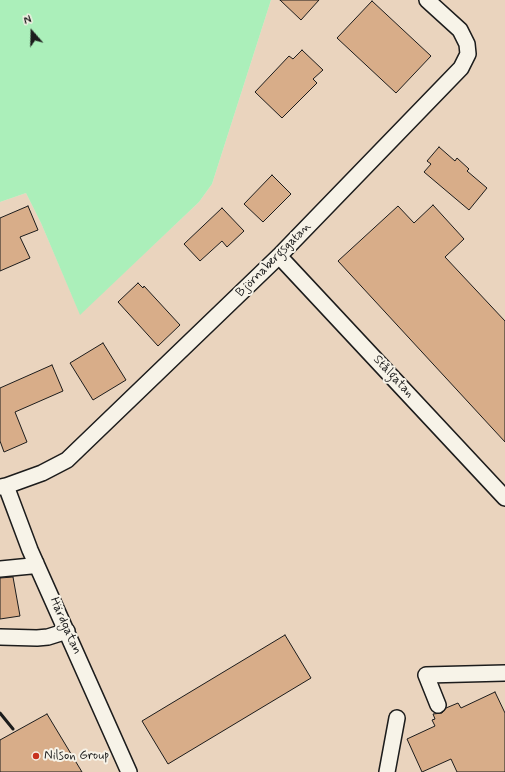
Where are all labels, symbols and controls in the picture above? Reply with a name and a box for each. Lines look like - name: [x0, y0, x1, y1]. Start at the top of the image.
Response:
- north arrow: [12, 12, 52, 52]
- text: N: [22, 13, 34, 29]
- street label: Björnabergsgatan: [233, 219, 315, 301]
- street label: Stålgatan: [369, 352, 417, 402]
- street label: Härdgatan: [46, 595, 84, 657]
- place label: Nilson Group: [44, 748, 109, 764]
- marker: Nilson Group: [31, 751, 41, 761]

